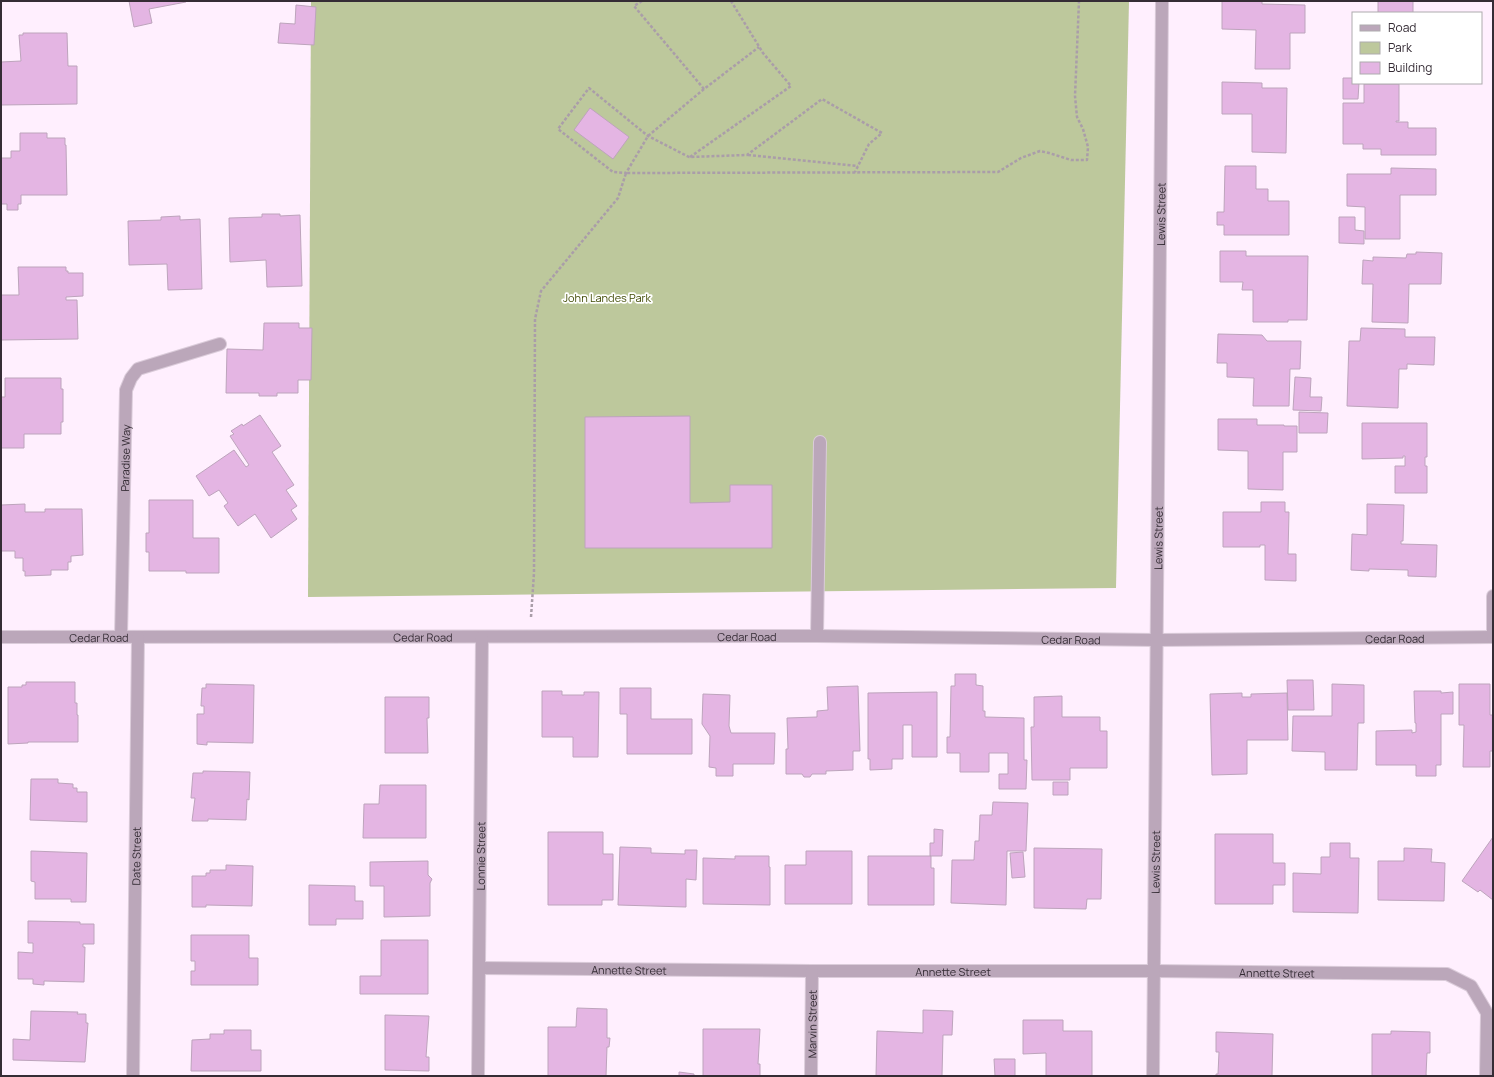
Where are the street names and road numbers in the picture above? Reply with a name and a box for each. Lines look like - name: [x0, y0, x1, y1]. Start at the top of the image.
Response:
- street label: Lewis Street: [1152, 182, 1168, 246]
- street label: Paradise Way: [116, 424, 133, 492]
- street label: Lewis Street: [1150, 506, 1165, 570]
- street label: Cedar Road: [69, 629, 129, 644]
- street label: Cedar Road: [393, 629, 453, 644]
- street label: Cedar Road: [717, 629, 777, 644]
- street label: Cedar Road: [1365, 630, 1425, 646]
- street label: Cedar Road: [1041, 631, 1101, 647]
- street label: Lonnie Street: [472, 822, 488, 890]
- street label: Date Street: [128, 827, 143, 885]
- street label: Lewis Street: [1147, 830, 1163, 894]
- street label: Annette Street: [591, 962, 667, 977]
- street label: Annette Street: [915, 964, 991, 979]
- street label: Annette Street: [1239, 964, 1315, 980]
- street label: Marvin Street: [804, 990, 819, 1058]

